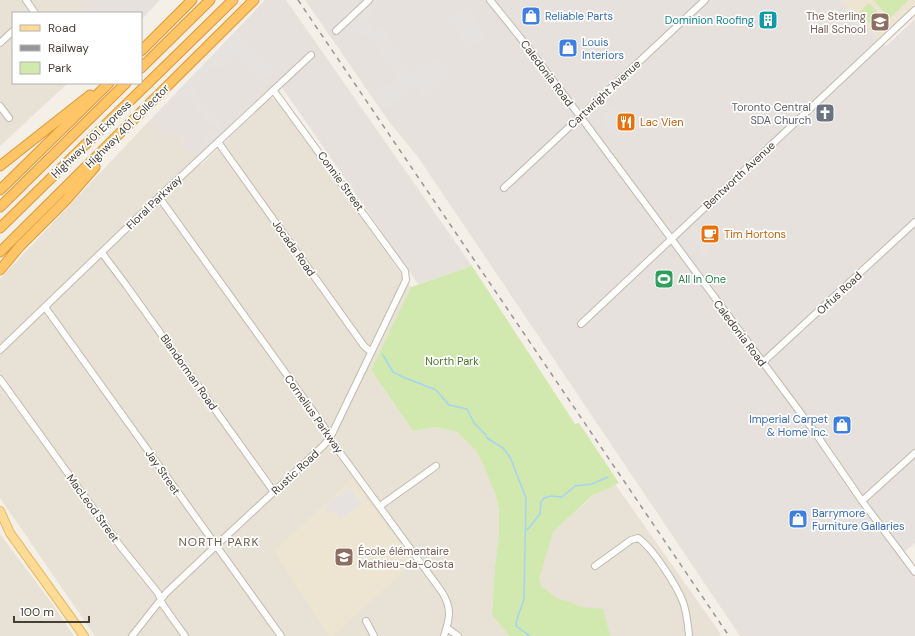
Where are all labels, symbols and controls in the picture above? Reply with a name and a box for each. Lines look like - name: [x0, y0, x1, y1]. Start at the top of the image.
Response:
- shop icon: Reliable Parts: [520, 5, 542, 27]
- place label: Reliable Parts: [545, 9, 613, 23]
- building icon: Dominion Roofing: [757, 9, 779, 31]
- place label: The Sterling Hall School: [806, 9, 866, 36]
- school or university icon: The Sterling Hall School: [869, 11, 891, 33]
- legend: [12, 12, 142, 84]
- place label: Dominion Roofing: [665, 13, 754, 27]
- text: Road: [48, 20, 76, 36]
- place label: Louis Interiors: [582, 35, 624, 62]
- street label: Caledonia Road: [517, 37, 577, 109]
- shop icon: Louis Interiors: [557, 37, 579, 59]
- text: Railway: [48, 40, 89, 56]
- street label: Cartwright Avenue: [565, 57, 643, 131]
- text: Park: [48, 60, 72, 76]
- street label: Highway 401 Collector: [82, 81, 172, 171]
- street label: Highway 401 Express: [48, 97, 134, 181]
- place label: Toronto Central SDA Church: [732, 100, 811, 127]
- church icon: Toronto Central SDA Church: [814, 102, 836, 124]
- restaurant icon: Lac Vien: [615, 111, 637, 133]
- place label: Lac Vien: [640, 115, 684, 129]
- street label: Bentworth Avenue: [700, 138, 778, 212]
- street label: Connie Street: [315, 149, 367, 213]
- street label: Floral Parkway: [123, 172, 185, 232]
- street label: Jocada Road: [269, 217, 319, 279]
- cafe icon: Tim Hortons: [699, 223, 721, 245]
- place label: Tim Hortons: [724, 227, 786, 241]
- sports icon: All In One: [653, 268, 675, 290]
- street label: Orfus Road: [813, 268, 865, 317]
- place label: All In One: [678, 272, 726, 286]
- street label: Caledonia Road: [710, 297, 770, 369]
- street label: Blandorman Road: [158, 331, 220, 413]
- park label: North Park: [425, 354, 479, 368]
- street label: Cornelius Parkway: [282, 372, 346, 456]
- place label: Imperial Carpet & Home Inc.: [749, 412, 828, 439]
- shop icon: Imperial Carpet & Home Inc.: [831, 414, 853, 436]
- street label: Rustic Road: [268, 446, 322, 498]
- street label: Jay Street: [142, 447, 184, 497]
- street label: MacLeod Street: [64, 471, 122, 545]
- place label: Barrymore Furniture Gallaries: [812, 506, 905, 533]
- shop icon: Barrymore Furniture Gallaries: [787, 508, 809, 530]
- district label: NORTH PARK: [179, 534, 259, 550]
- place label: École élémentaire Mathieu-da-Costa: [358, 544, 454, 571]
- school or university icon: École élémentaire Mathieu-da-Costa: [333, 546, 355, 568]
- scale bar: [14, 598, 89, 624]
- text: 100 m: [20, 604, 54, 620]

